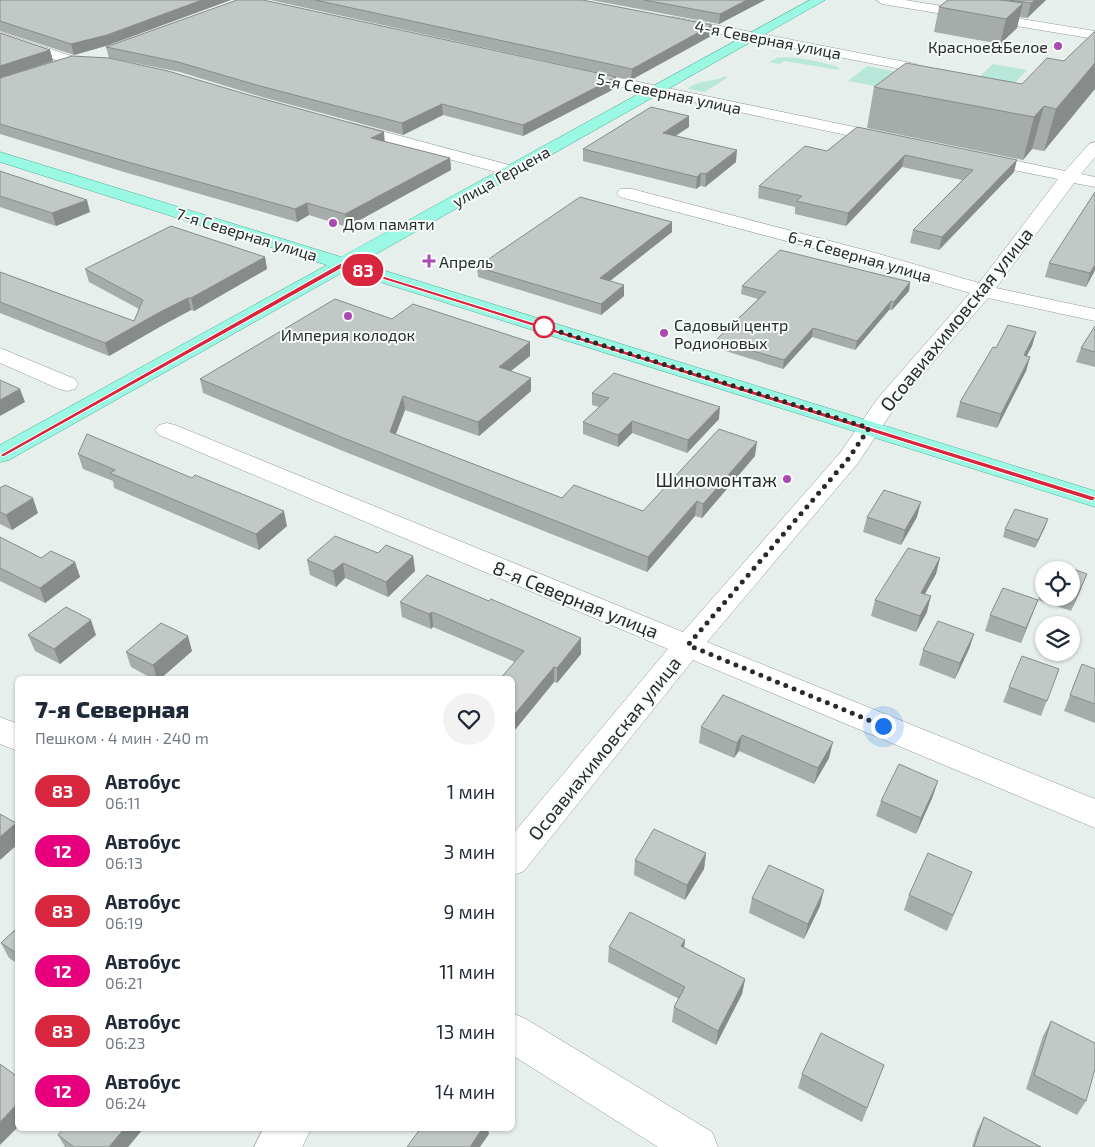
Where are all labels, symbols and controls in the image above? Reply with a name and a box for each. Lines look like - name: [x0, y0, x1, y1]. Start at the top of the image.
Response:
- street label: 4-я Северная улица: [693, 15, 843, 64]
- place label: Красное&Белое: [928, 37, 1048, 56]
- marker: Красное&Белое: [1052, 40, 1064, 52]
- street label: 5-я Северная улица: [595, 68, 743, 119]
- street label: улица Герцена: [449, 141, 553, 211]
- street label: 7-я Северная улица: [174, 203, 320, 266]
- place label: Дом памяти: [343, 214, 435, 233]
- marker: Дом памяти: [327, 217, 339, 229]
- street label: Осоавиахимовская улица: [875, 222, 1038, 416]
- street label: 6-я Северная улица: [786, 226, 934, 287]
- place label: Апрель: [439, 252, 493, 271]
- line badge: 83: [340, 254, 386, 286]
- marker: Апрель: [423, 255, 435, 267]
- text: 83: [352, 259, 374, 281]
- marker: Империя колодок: [342, 310, 354, 322]
- place label: Садовый центр Родионовых: [674, 315, 788, 352]
- unlabelled marker: [533, 316, 555, 338]
- place label: Империя колодок: [281, 325, 416, 344]
- marker: Садовый центр Родионовых: [658, 327, 670, 339]
- place label: Шиномонтаж: [655, 468, 777, 491]
- marker: Шиномонтаж: [781, 473, 793, 485]
- street label: 8-я Северная улица: [489, 555, 662, 644]
- map controls: [1035, 561, 1080, 661]
- button: locate: [1035, 561, 1080, 606]
- button: layers: [1035, 616, 1080, 661]
- street label: Осоавиахимовская улица: [523, 651, 686, 845]
- button: heart: [443, 693, 495, 745]
- text: 7-я Северная: [35, 694, 189, 723]
- your location: [871, 714, 896, 739]
- text: Пешком · 4 мин · 240 m: [35, 728, 209, 747]
- text: Автобус: [105, 770, 181, 793]
- text: 83: [52, 780, 73, 802]
- text: 1 мин: [447, 780, 495, 803]
- text: 06:11: [105, 793, 140, 812]
- text: Автобус: [105, 830, 181, 853]
- text: 12: [53, 840, 72, 862]
- text: 3 мин: [444, 840, 495, 863]
- text: 06:13: [105, 853, 143, 872]
- text: Автобус: [105, 890, 181, 913]
- text: 83: [52, 900, 73, 922]
- text: 9 мин: [443, 900, 495, 923]
- text: 06:19: [105, 913, 143, 932]
- text: Автобус: [105, 950, 181, 973]
- text: 12: [53, 960, 72, 982]
- text: 11 мин: [439, 960, 495, 983]
- text: 06:21: [105, 973, 143, 992]
- text: Автобус: [105, 1010, 181, 1033]
- text: 83: [52, 1020, 73, 1042]
- text: 13 мин: [436, 1020, 495, 1043]
- text: 06:23: [105, 1033, 145, 1052]
- text: Автобус: [105, 1070, 181, 1093]
- text: 12: [53, 1080, 72, 1102]
- text: 14 мин: [435, 1080, 495, 1103]
- text: 06:24: [105, 1093, 146, 1112]

